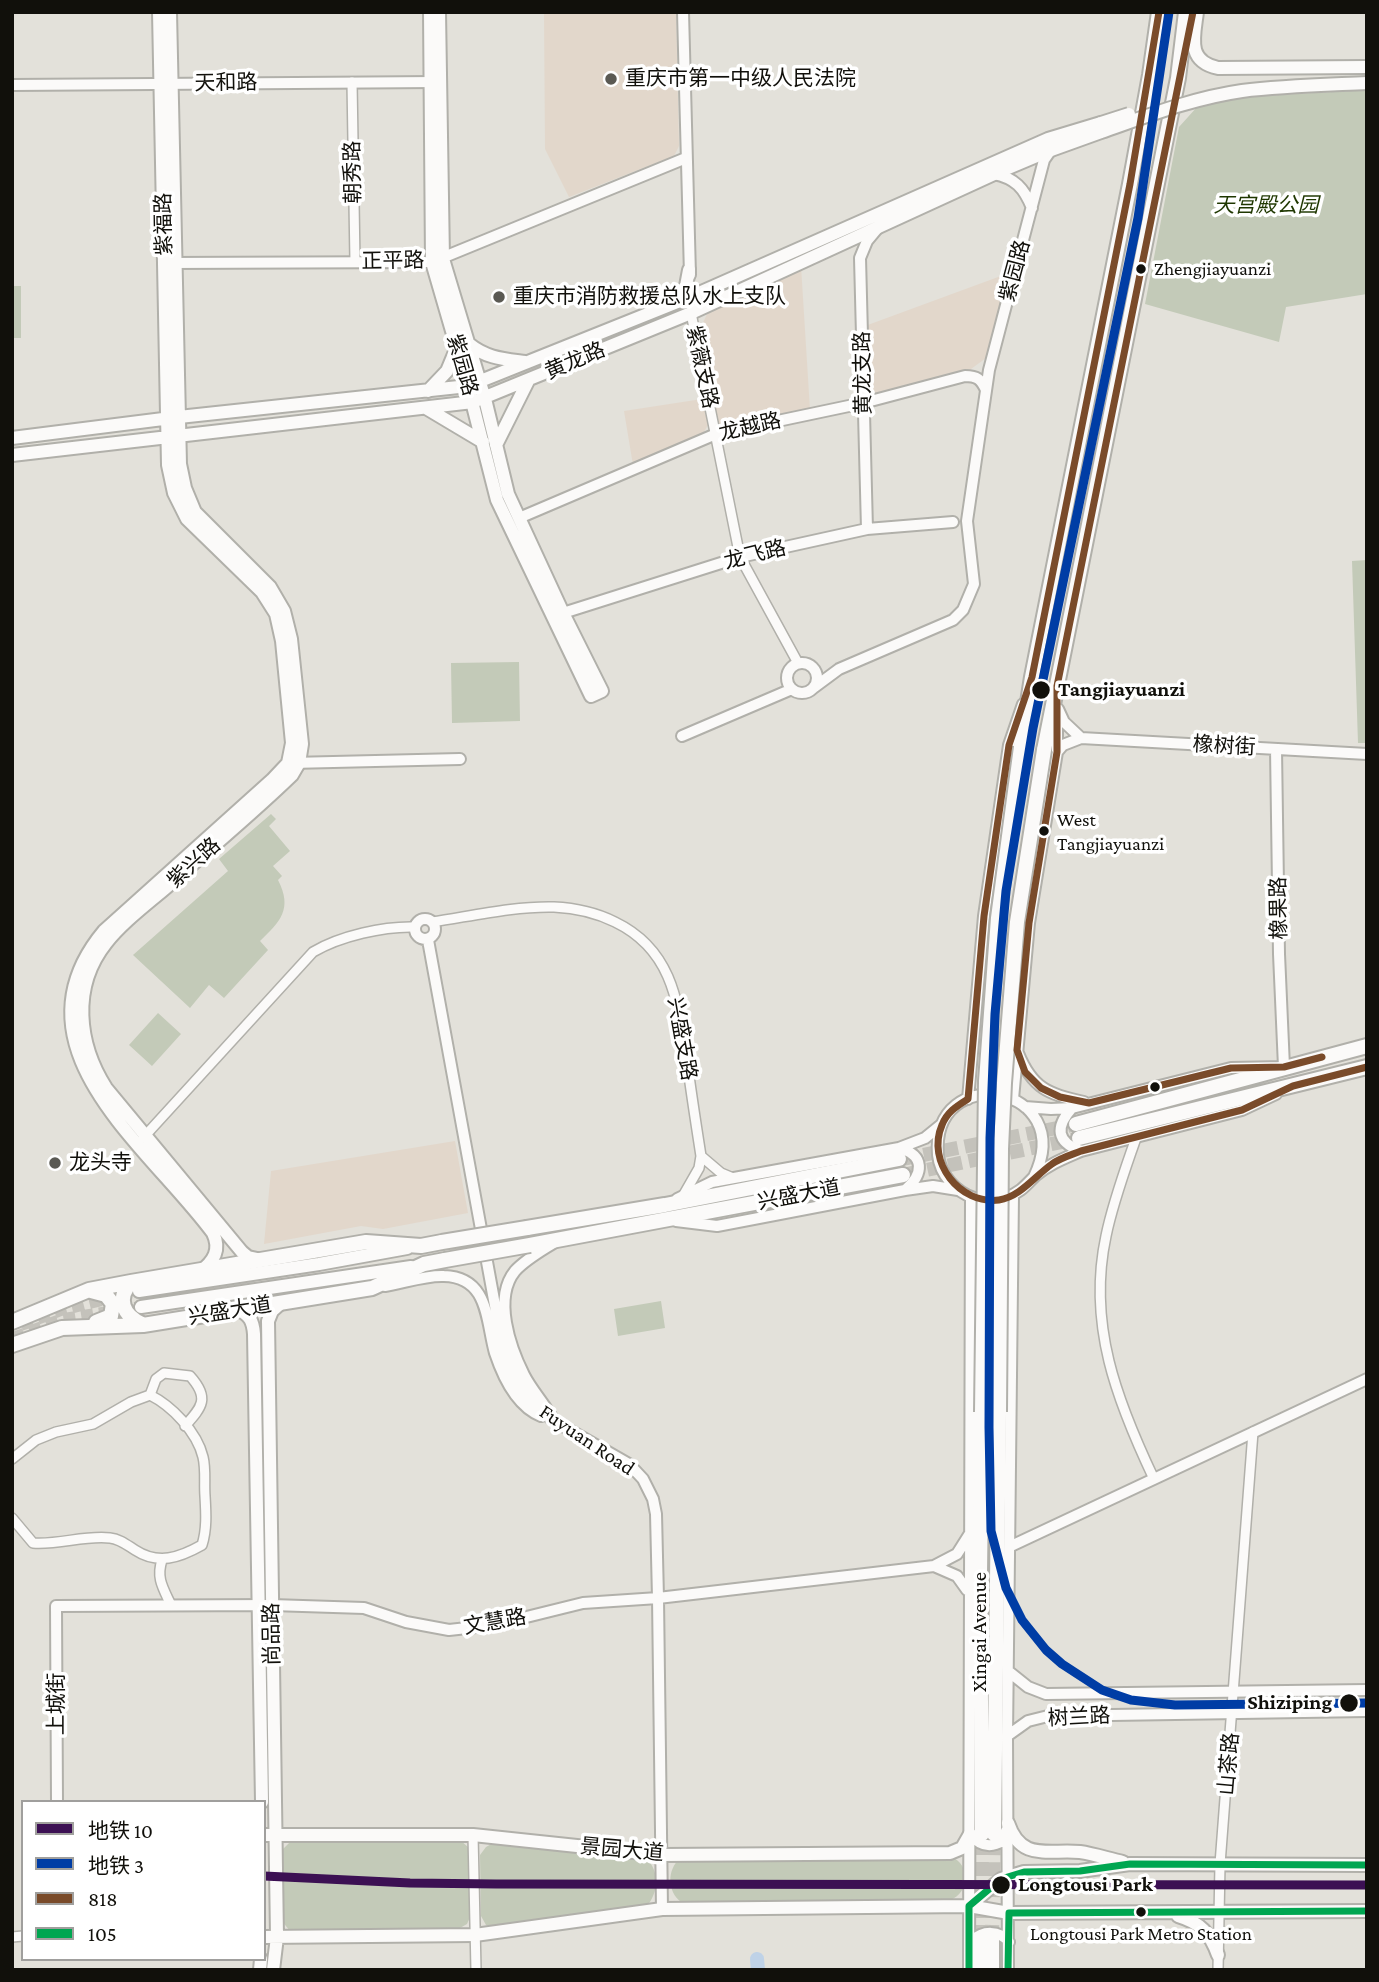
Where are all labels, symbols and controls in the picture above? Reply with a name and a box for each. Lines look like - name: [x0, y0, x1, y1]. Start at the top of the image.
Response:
- place label: 重庆市第一中级人民法院: [625, 66, 856, 92]
- street label: 天和路: [194, 70, 258, 96]
- marker: 重庆市第一中级人民法院: [603, 71, 619, 87]
- street label: 朝秀路: [340, 140, 366, 204]
- street label: 紫福路: [151, 192, 177, 256]
- park label: 天宫殿公园: [1214, 193, 1318, 219]
- street label: 紫园路: [995, 237, 1035, 305]
- street label: 正平路: [361, 248, 425, 274]
- place label: Zhengjiayuanzi: [1154, 258, 1271, 280]
- marker: Zhengjiayuanzi: [1134, 262, 1148, 276]
- place label: 重庆市消防救援总队水上支队: [513, 284, 786, 310]
- marker: 重庆市消防救援总队水上支队: [491, 289, 507, 305]
- street label: 紫薇支路: [681, 323, 723, 411]
- street label: 紫园路: [441, 331, 483, 399]
- street label: 黄龙支路: [850, 331, 876, 415]
- street label: 黄龙路: [541, 337, 609, 385]
- street label: 龙越路: [716, 408, 784, 446]
- street label: 龙飞路: [721, 535, 789, 575]
- place label: Tangjiayuanzi: [1058, 677, 1185, 703]
- marker: Tangjiayuanzi: [1030, 679, 1052, 701]
- street label: 橡树街: [1192, 732, 1256, 760]
- place label: West Tangjiayuanzi: [1057, 809, 1164, 853]
- marker: West Tangjiayuanzi: [1037, 824, 1051, 838]
- street label: 紫兴路: [162, 833, 226, 893]
- street label: 橡果路: [1266, 876, 1292, 940]
- street label: 兴盛支路: [662, 995, 702, 1083]
- unlabelled marker: [1148, 1080, 1162, 1094]
- place label: 龙头寺: [69, 1150, 132, 1176]
- marker: 龙头寺: [47, 1155, 63, 1171]
- street label: 兴盛大道: [755, 1175, 843, 1215]
- street label: 兴盛大道: [187, 1292, 273, 1330]
- street label: Fuyuan Road: [535, 1399, 639, 1481]
- street label: Xingai Avenue: [967, 1572, 993, 1692]
- street label: 尚品路: [259, 1602, 285, 1666]
- street label: 文慧路: [462, 1604, 528, 1640]
- street label: 上城街: [44, 1673, 70, 1735]
- place label: Shiziping: [1247, 1690, 1332, 1716]
- marker: Shiziping: [1338, 1692, 1360, 1714]
- street label: 树兰路: [1047, 1703, 1111, 1731]
- street label: 山茶路: [1214, 1732, 1244, 1796]
- legend: [21, 1800, 266, 1961]
- text: 地铁 10: [88, 1819, 153, 1843]
- street label: 景园大道: [579, 1834, 665, 1866]
- text: 地铁 3: [88, 1854, 144, 1878]
- place label: Longtousi Park: [1018, 1872, 1153, 1898]
- marker: Longtousi Park: [990, 1874, 1012, 1896]
- text: 818: [88, 1887, 118, 1911]
- marker: Longtousi Park Metro Station: [1134, 1905, 1148, 1919]
- text: 105: [88, 1922, 117, 1946]
- place label: Longtousi Park Metro Station: [1030, 1923, 1252, 1945]

